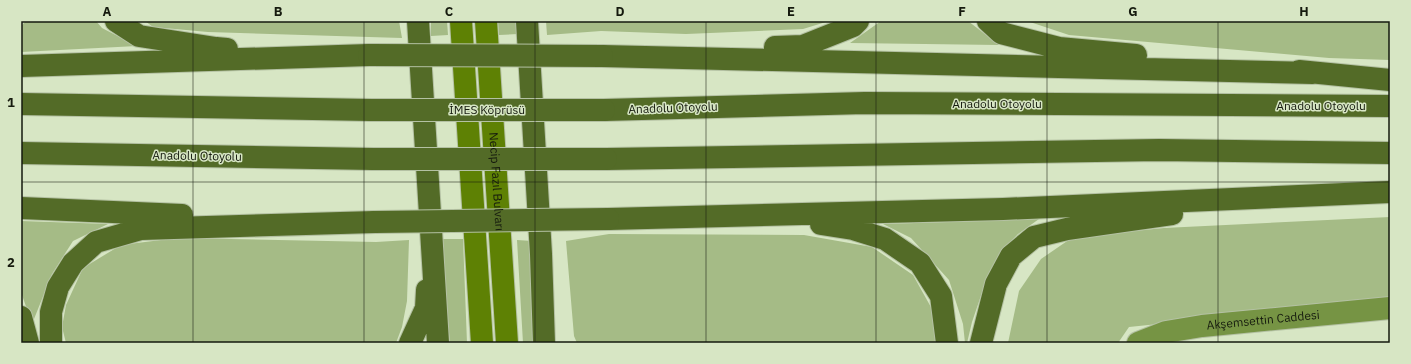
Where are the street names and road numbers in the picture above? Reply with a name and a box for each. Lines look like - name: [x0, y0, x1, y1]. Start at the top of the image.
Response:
- street label: Anadolu Otoyolu: [952, 96, 1042, 111]
- street label: Anadolu Otoyolu: [628, 98, 718, 117]
- street label: Anadolu Otoyolu: [1276, 98, 1366, 113]
- street label: İMES Köprüsü: [449, 102, 525, 117]
- street label: Necip Fazıl Bulvarı: [486, 132, 508, 231]
- street label: Anadolu Otoyolu: [152, 147, 242, 164]
- street label: Akşemsettin Caddesi: [1206, 307, 1320, 333]

